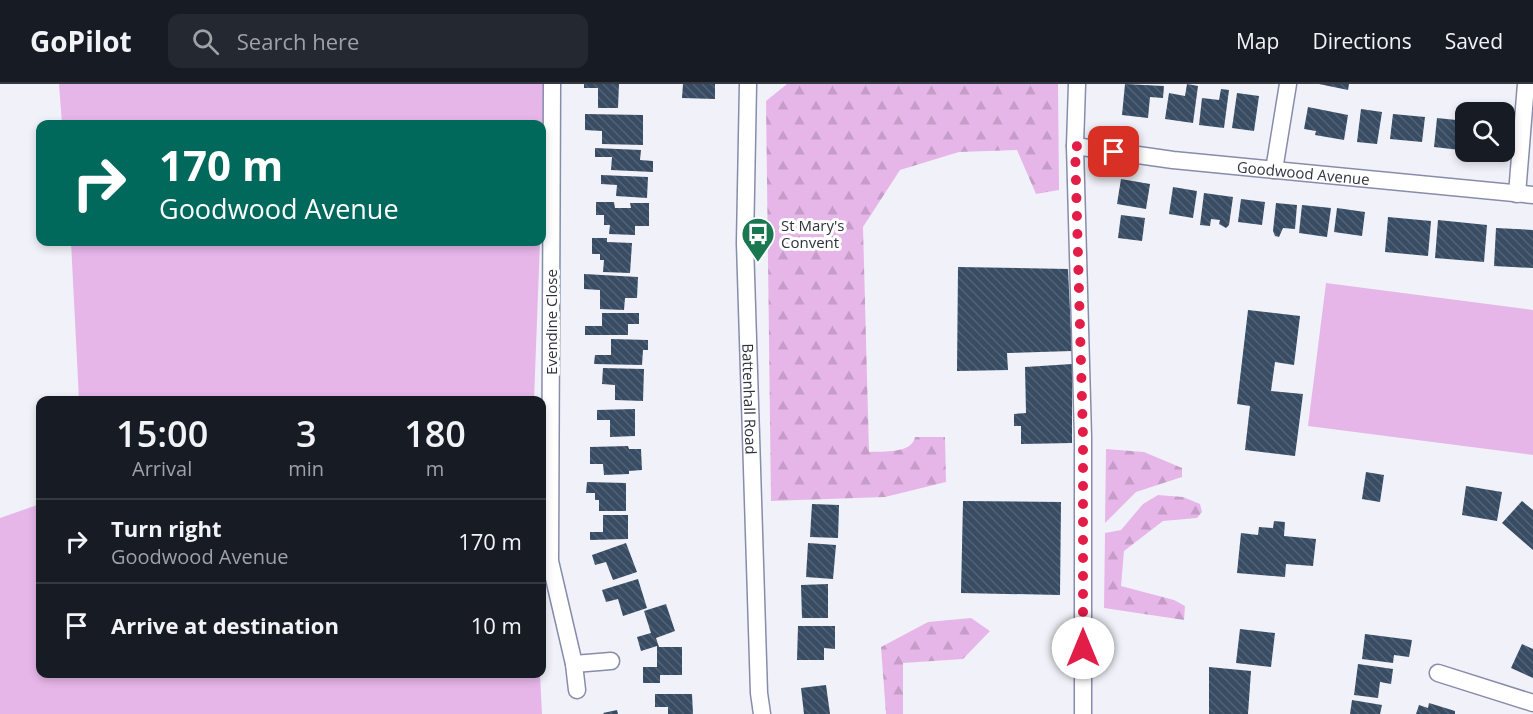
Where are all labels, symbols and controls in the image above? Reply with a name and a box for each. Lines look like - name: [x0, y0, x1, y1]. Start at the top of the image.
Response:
- search box: [168, 14, 588, 68]
- text: GoPilot: [30, 22, 132, 60]
- icon: search: [189, 25, 222, 58]
- text: Search here: [237, 26, 359, 56]
- text: Map: [1236, 27, 1279, 55]
- text: Directions: [1312, 27, 1412, 55]
- text: Saved: [1445, 27, 1503, 55]
- map controls: [1455, 102, 1515, 162]
- button: search: [1455, 102, 1515, 162]
- pin: [1088, 126, 1139, 177]
- icon: arrive: [1097, 135, 1130, 168]
- text: 170 m: [159, 136, 283, 193]
- icon: right: [60, 144, 138, 222]
- street label: Goodwood Avenue: [1236, 156, 1371, 189]
- text: Goodwood Avenue: [159, 190, 399, 227]
- place label: St Mary's Convent: [781, 215, 844, 252]
- bus stop icon: St Mary's Convent: [740, 216, 776, 263]
- street label: Evendine Close: [541, 269, 561, 375]
- street label: Battenhall Road: [738, 343, 762, 455]
- text: 15:00: [116, 409, 208, 458]
- text: 3: [296, 409, 317, 458]
- text: 180: [404, 409, 466, 458]
- text: Arrival: [132, 455, 192, 482]
- text: min: [288, 455, 324, 482]
- text: m: [426, 455, 444, 482]
- text: Turn right: [111, 513, 222, 543]
- icon: right: [60, 525, 93, 558]
- text: 170 m: [458, 526, 522, 556]
- text: Goodwood Avenue: [111, 543, 288, 570]
- icon: arrive: [60, 609, 93, 642]
- text: Arrive at destination: [111, 610, 339, 640]
- text: 10 m: [471, 610, 522, 640]
- position arrow: [1051, 616, 1115, 680]

